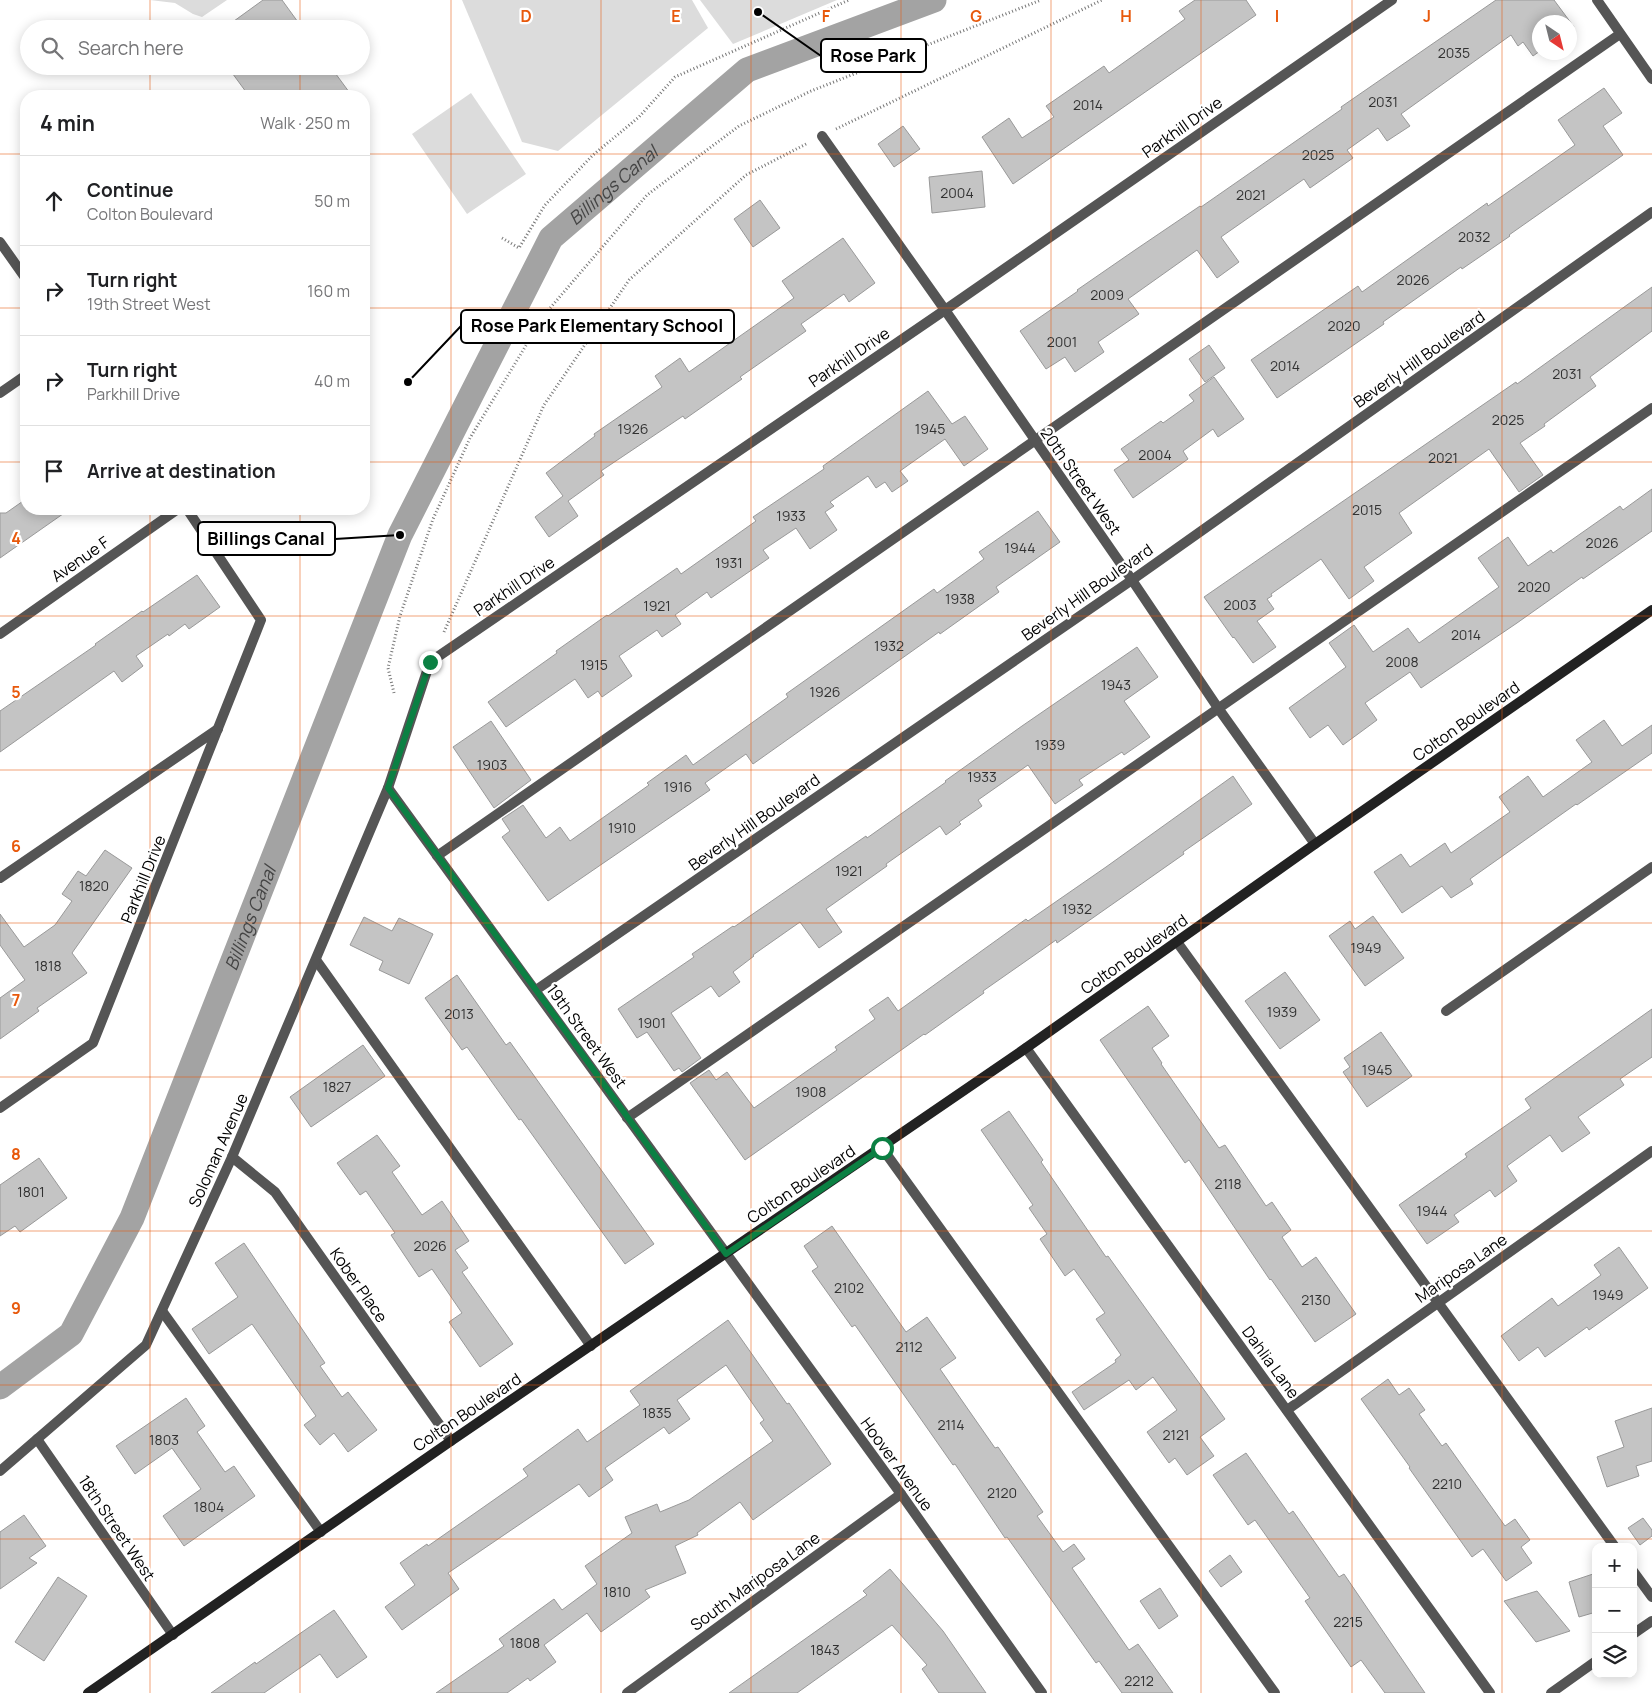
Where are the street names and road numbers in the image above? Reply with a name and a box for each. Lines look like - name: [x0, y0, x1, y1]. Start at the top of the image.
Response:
- street label: Parkhill Drive: [1138, 91, 1226, 163]
- street label: Beverly Hill Boulevard: [1349, 305, 1489, 413]
- street label: Parkhill Drive: [804, 322, 894, 392]
- street label: 20th Street West: [1036, 423, 1126, 539]
- street label: Avenue F: [47, 531, 113, 587]
- street label: Beverly Hill Boulevard: [1017, 538, 1157, 646]
- street label: Parkhill Drive: [469, 551, 559, 621]
- street label: Colton Boulevard: [1408, 676, 1524, 766]
- street label: Beverly Hill Boulevard: [684, 768, 824, 876]
- street label: Parkhill Drive: [115, 832, 171, 926]
- street label: Colton Boulevard: [1076, 909, 1192, 999]
- street label: 19th Street West: [542, 980, 632, 1092]
- street label: Soloman Avenue: [183, 1090, 253, 1210]
- street label: Colton Boulevard: [743, 1140, 859, 1228]
- street label: Mariposa Lane: [1411, 1228, 1511, 1308]
- street label: Kober Place: [325, 1243, 393, 1327]
- street label: Dahlia Lane: [1237, 1321, 1305, 1403]
- street label: Colton Boulevard: [409, 1368, 525, 1456]
- street label: Hoover Avenue: [856, 1413, 938, 1515]
- street label: 18th Street West: [73, 1471, 161, 1585]
- street label: South Mariposa Lane: [686, 1527, 824, 1635]

